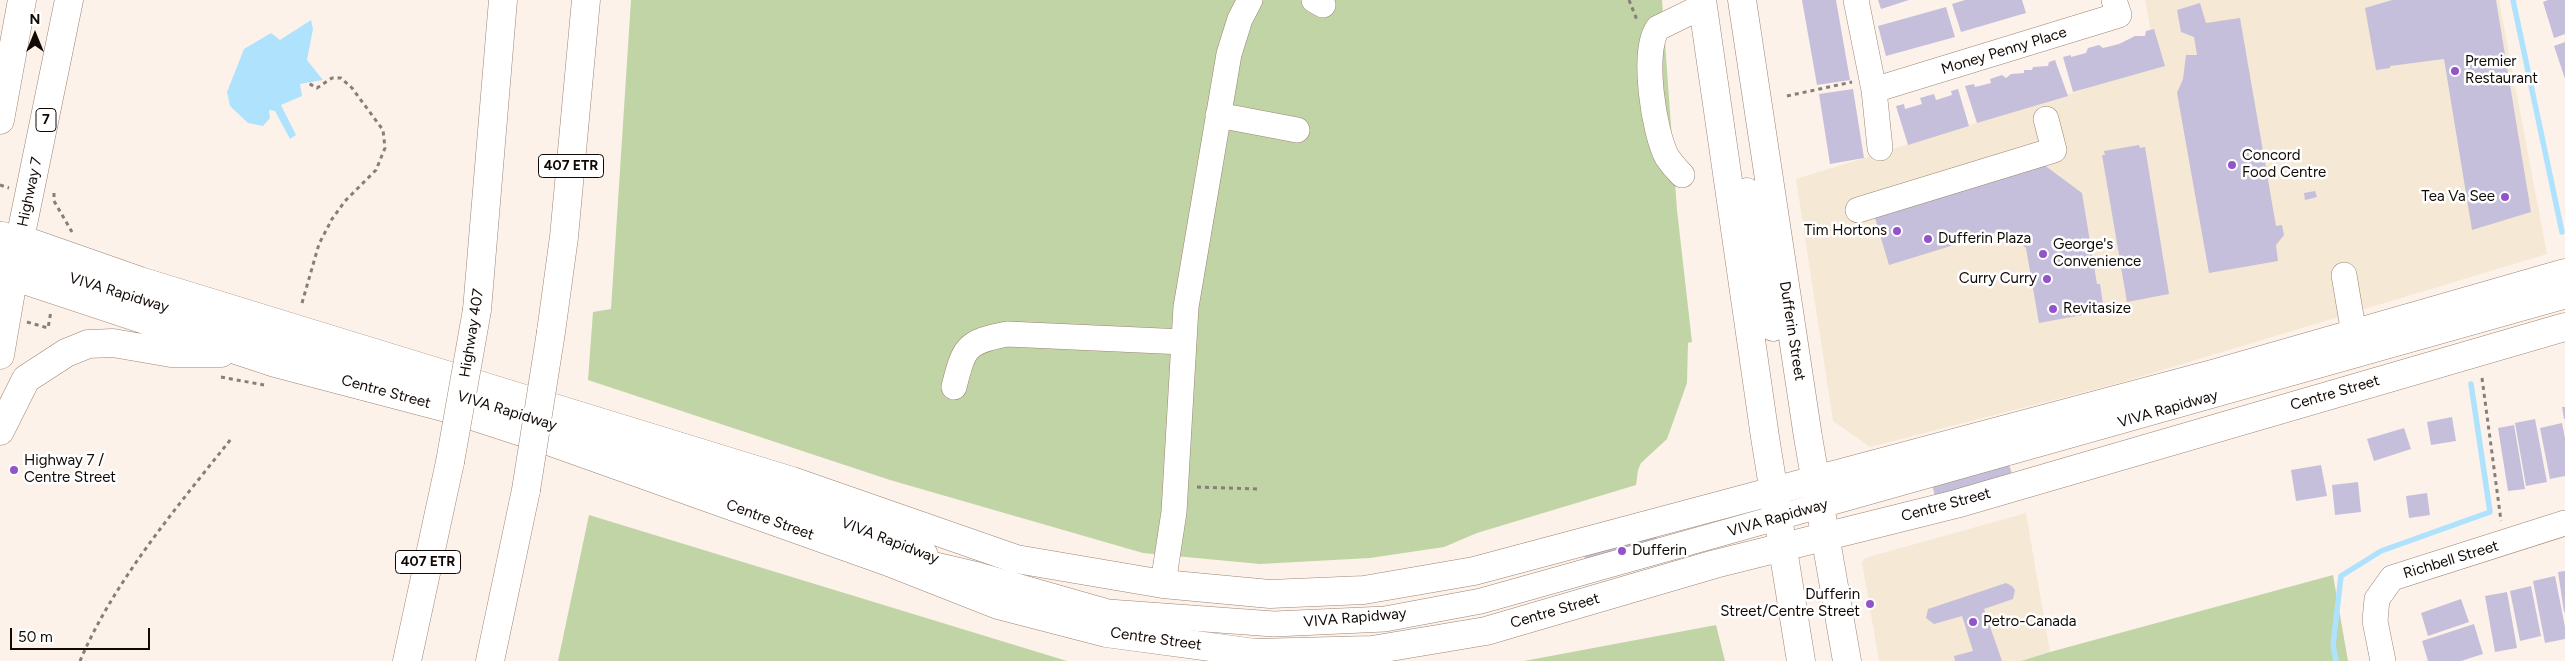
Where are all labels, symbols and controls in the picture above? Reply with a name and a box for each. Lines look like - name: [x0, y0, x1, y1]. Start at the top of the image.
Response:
- north arrow: [10, 10, 60, 60]
- text: N: [30, 11, 40, 28]
- street label: Money Penny Place: [1939, 23, 2069, 79]
- place label: Premier Restaurant: [2465, 53, 2538, 88]
- marker: Premier Restaurant: [2449, 65, 2461, 77]
- road number: 7: [36, 108, 56, 132]
- place label: Concord Food Centre: [2242, 147, 2326, 182]
- road number: 407 ETR: [538, 154, 604, 178]
- street label: Highway 7: [14, 156, 46, 228]
- marker: Concord Food Centre: [2226, 159, 2238, 171]
- place label: Tea Va See: [2421, 188, 2495, 206]
- marker: Tea Va See: [2499, 191, 2511, 203]
- place label: Tim Hortons: [1804, 222, 1887, 240]
- marker: Tim Hortons: [1891, 225, 1903, 237]
- place label: Dufferin Plaza: [1938, 230, 2031, 248]
- marker: Dufferin Plaza: [1922, 233, 1934, 245]
- place label: George's Convenience: [2053, 236, 2141, 271]
- marker: George's Convenience: [2037, 248, 2049, 260]
- street label: VIVA Rapidway: [67, 269, 171, 317]
- place label: Curry Curry: [1959, 270, 2037, 288]
- marker: Curry Curry: [2041, 273, 2053, 285]
- street label: Dufferin Street: [1775, 280, 1809, 382]
- street label: Highway 407: [456, 287, 488, 379]
- place label: Revitasize: [2063, 300, 2131, 318]
- marker: Revitasize: [2047, 303, 2059, 315]
- street label: Centre Street: [339, 371, 433, 413]
- street label: Centre Street: [2288, 372, 2382, 414]
- street label: VIVA Rapidway: [2116, 386, 2220, 432]
- street label: VIVA Rapidway: [455, 387, 559, 435]
- place label: Highway 7 / Centre Street: [24, 452, 116, 487]
- marker: Highway 7 / Centre Street: [8, 464, 20, 476]
- street label: Centre Street: [1899, 484, 1993, 526]
- street label: VIVA Rapidway: [1726, 495, 1830, 541]
- street label: Centre Street: [724, 496, 816, 544]
- street label: VIVA Rapidway: [839, 514, 941, 568]
- street label: Richbell Street: [2401, 537, 2501, 583]
- place label: Dufferin: [1632, 542, 1687, 560]
- marker: Dufferin: [1616, 545, 1628, 557]
- road number: 407 ETR: [396, 550, 460, 574]
- place label: Dufferin Street/Centre Street: [1720, 586, 1860, 621]
- street label: Centre Street: [1508, 590, 1602, 632]
- marker: Dufferin Street/Centre Street: [1864, 598, 1876, 610]
- street label: VIVA Rapidway: [1303, 605, 1407, 631]
- place label: Petro-Canada: [1983, 613, 2076, 631]
- marker: Petro-Canada: [1967, 616, 1979, 628]
- scale bar: [12, 618, 152, 650]
- street label: Centre Street: [1109, 624, 1203, 654]
- text: 50 m: [18, 628, 53, 646]

